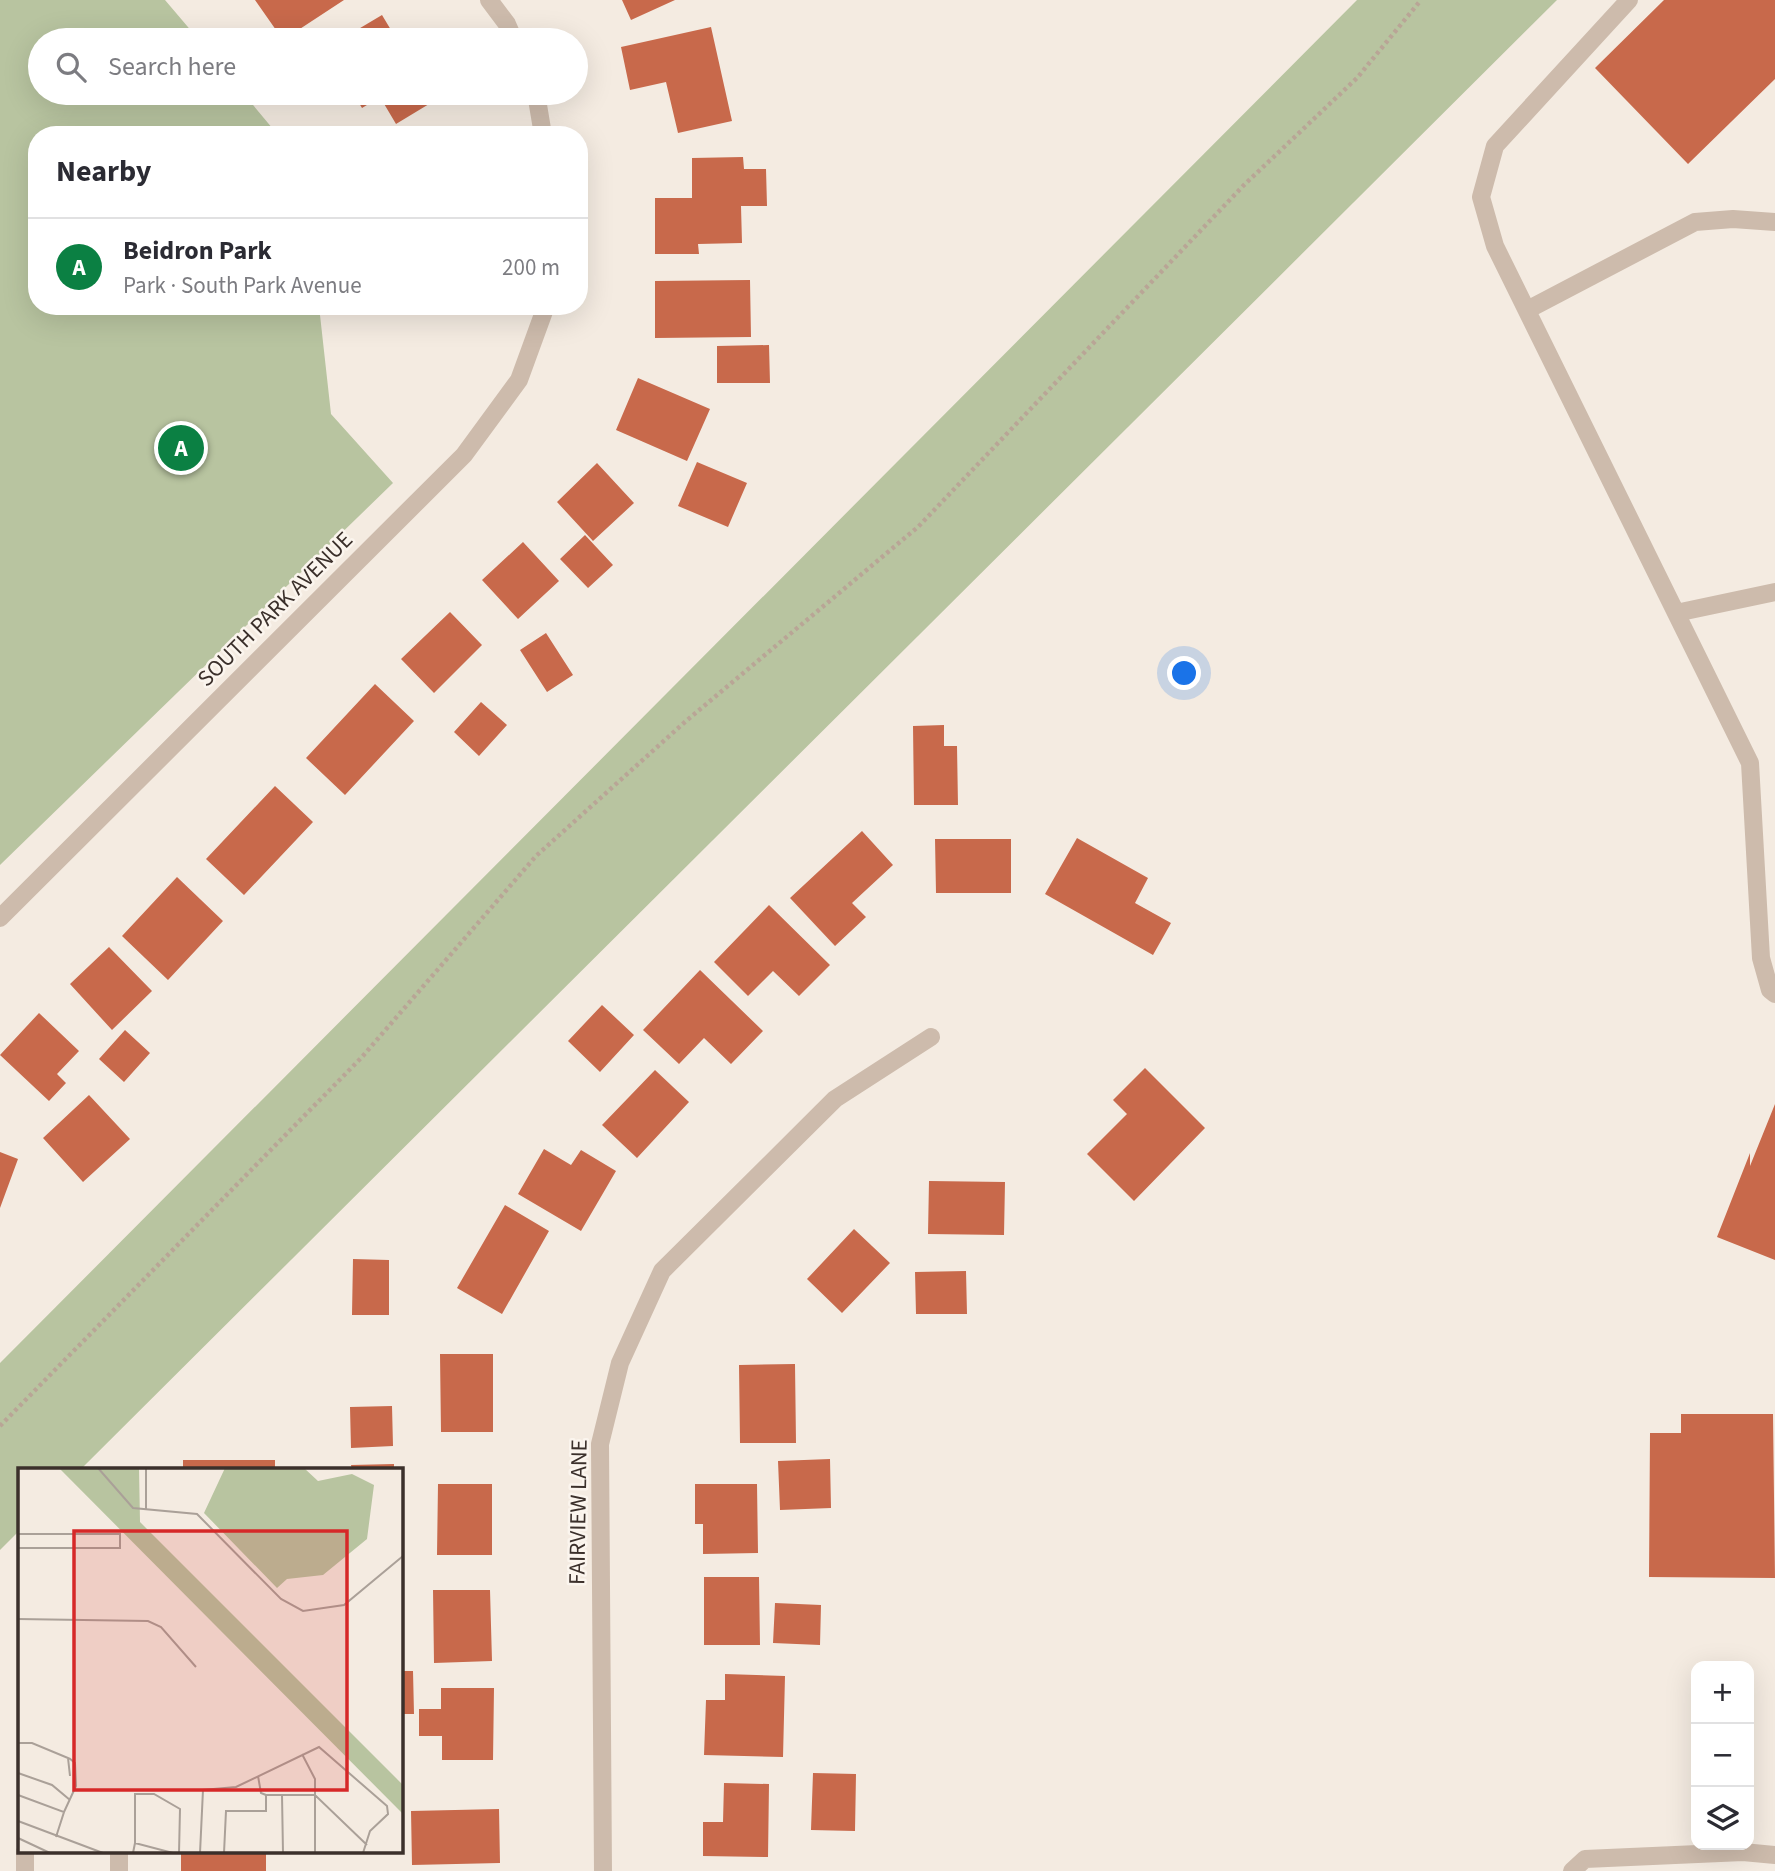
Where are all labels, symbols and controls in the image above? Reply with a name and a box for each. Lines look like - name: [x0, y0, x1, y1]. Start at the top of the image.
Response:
- search box: [28, 28, 588, 105]
- icon: search: [52, 48, 90, 86]
- text: Search here: [108, 48, 236, 85]
- text: Nearby: [56, 150, 151, 193]
- text: Beidron Park: [123, 232, 272, 269]
- text: A: [72, 251, 86, 284]
- text: 200 m: [502, 251, 560, 284]
- text: Park · South Park Avenue: [123, 269, 362, 302]
- pin: A: [158, 422, 204, 474]
- street label: SOUTH PARK AVENUE: [190, 524, 360, 694]
- your location: [1167, 656, 1201, 690]
- street label: FAIRVIEW LANE: [560, 1439, 596, 1585]
- inset map: [18, 1468, 402, 1854]
- map controls: [1691, 1661, 1754, 1850]
- button: +: [1691, 1661, 1754, 1724]
- button: −: [1691, 1724, 1754, 1787]
- button: layers: [1691, 1787, 1754, 1850]

